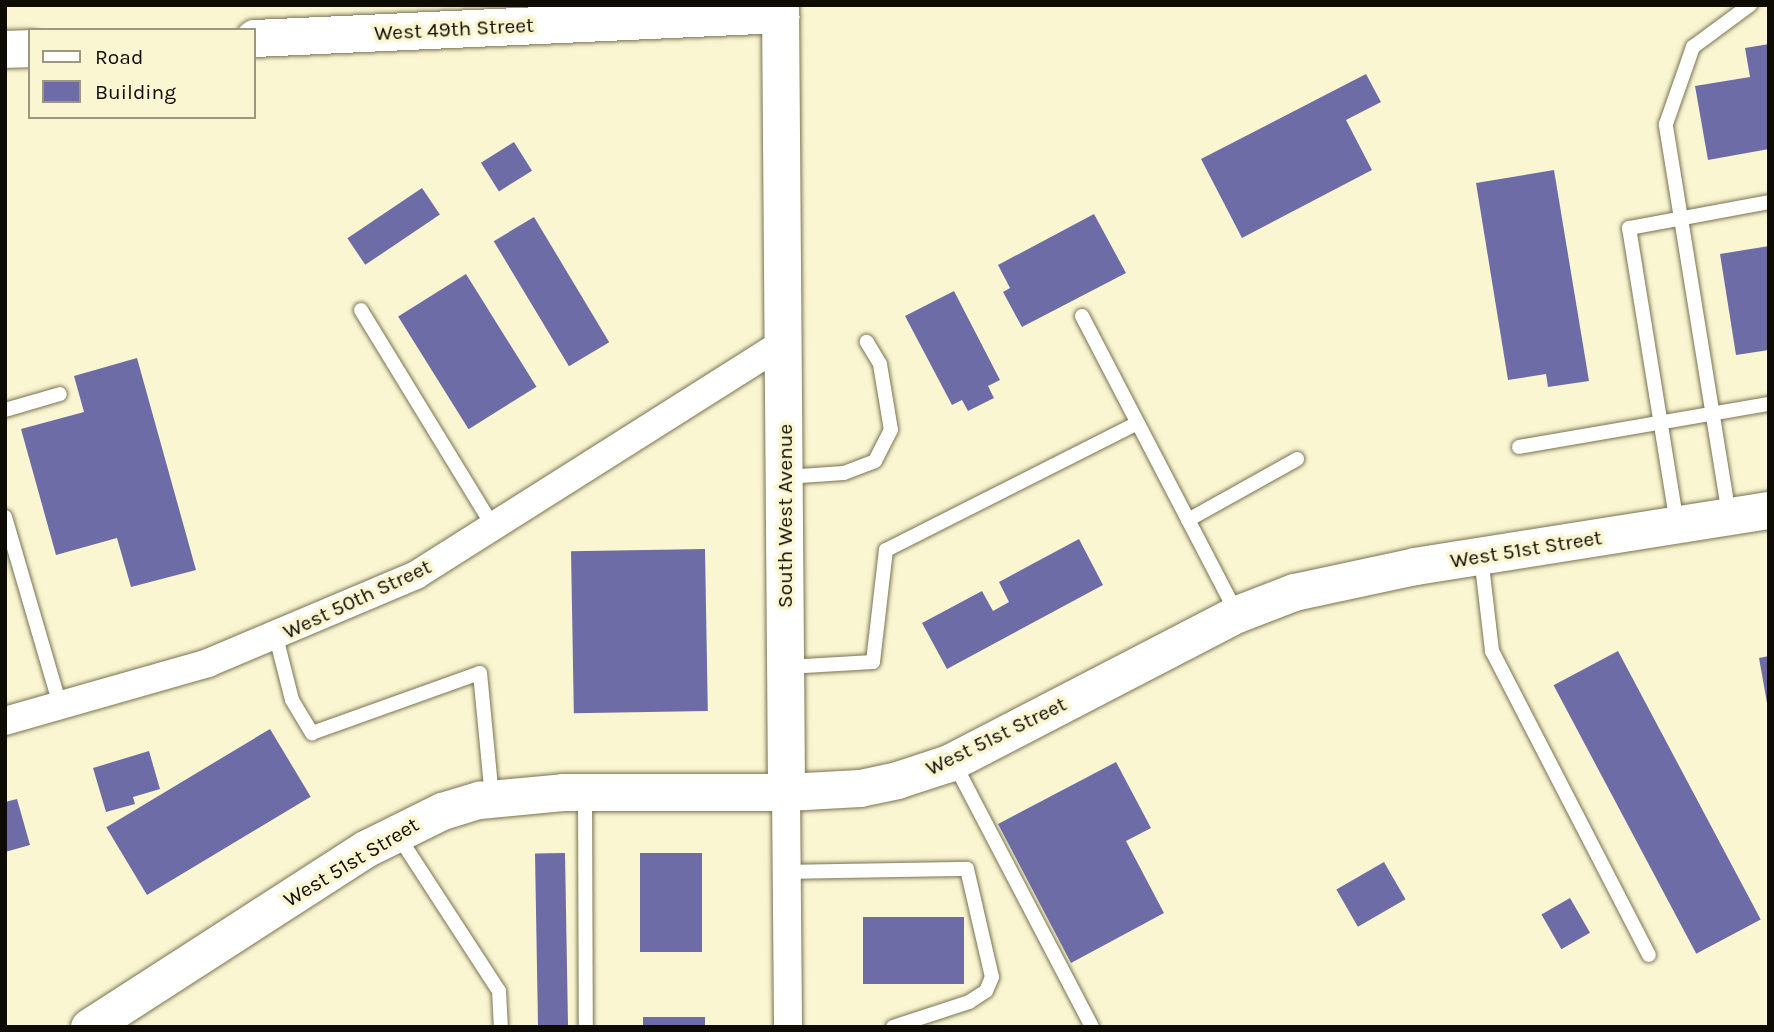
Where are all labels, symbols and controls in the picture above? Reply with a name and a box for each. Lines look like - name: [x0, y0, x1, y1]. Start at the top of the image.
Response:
- street label: West 49th Street: [373, 12, 535, 46]
- legend: [28, 28, 256, 119]
- text: Road: [95, 45, 143, 69]
- text: Building: [95, 80, 176, 104]
- street label: South West Avenue: [772, 424, 798, 608]
- street label: West 51st Street: [1448, 525, 1604, 573]
- street label: West 50th Street: [279, 554, 435, 644]
- street label: West 51st Street: [922, 691, 1070, 781]
- street label: West 51st Street: [279, 812, 423, 912]

